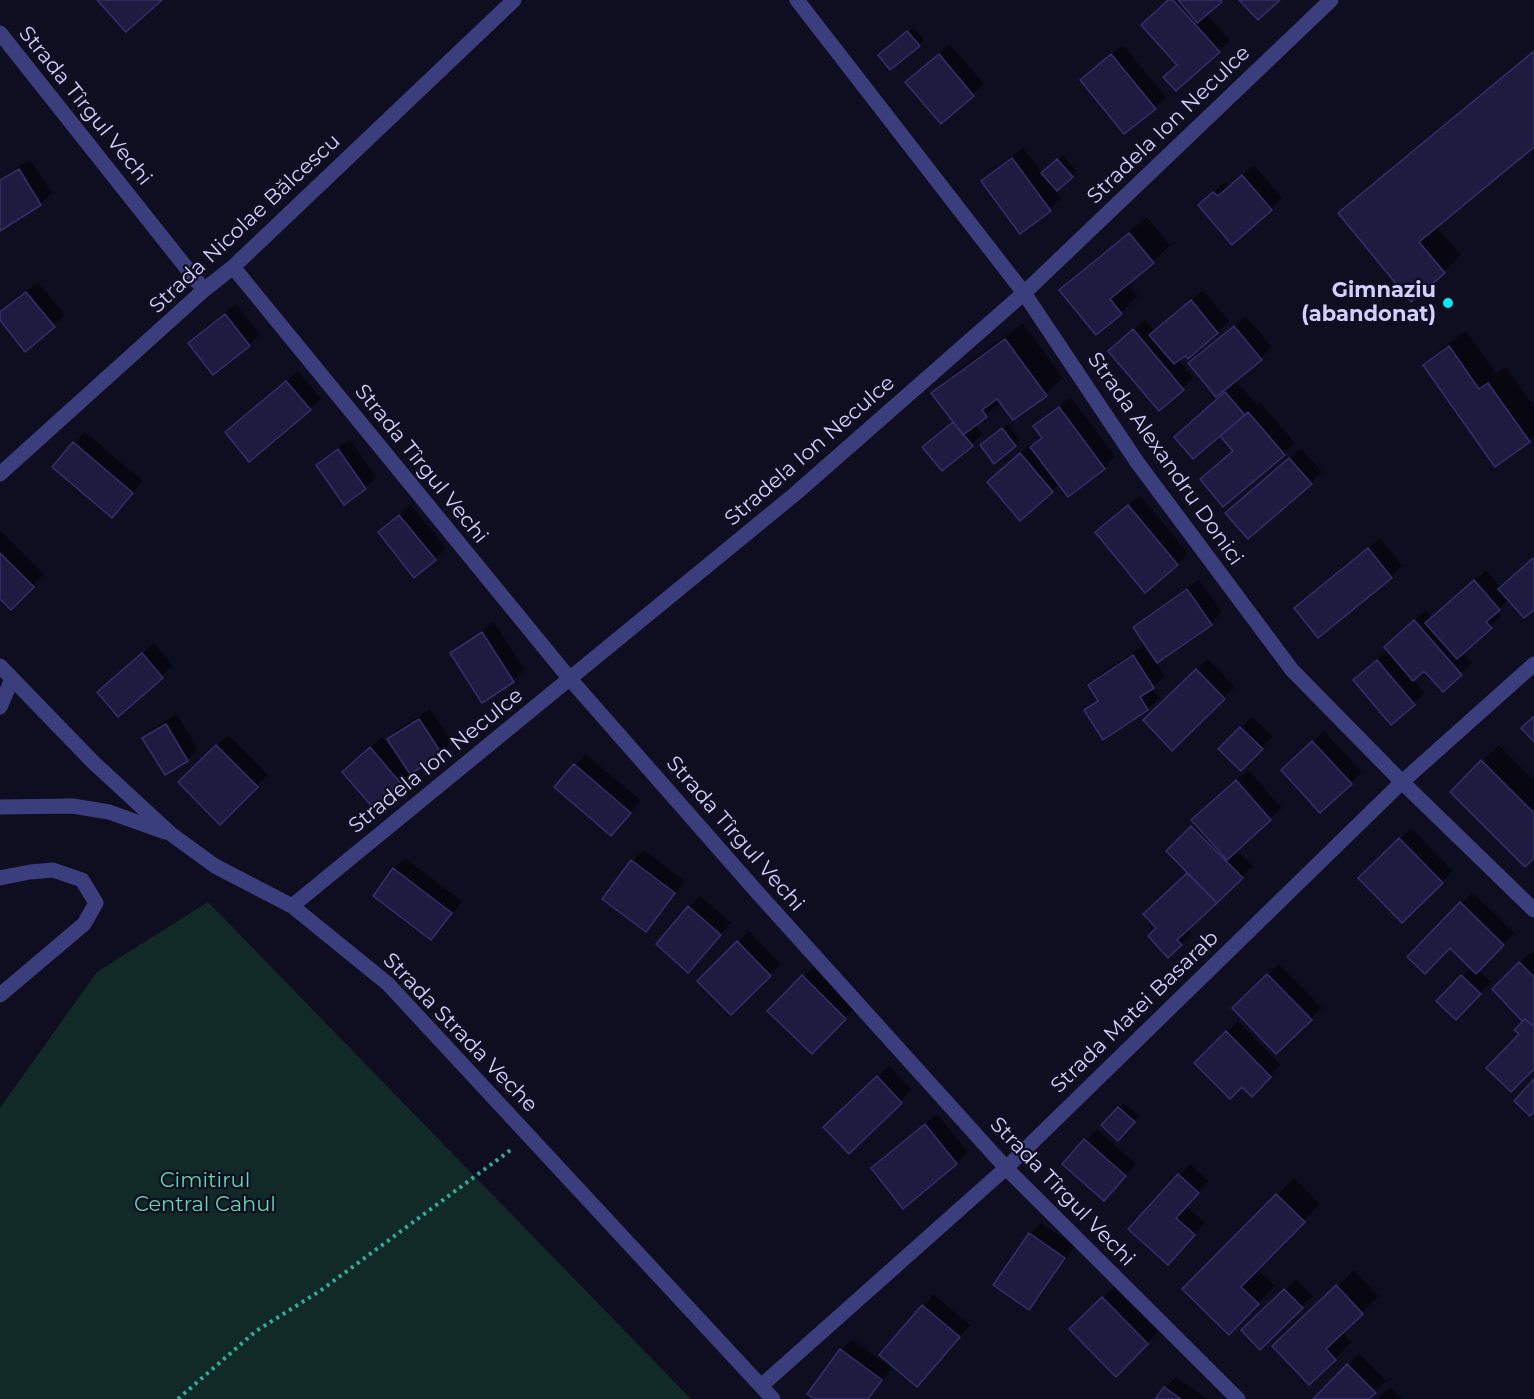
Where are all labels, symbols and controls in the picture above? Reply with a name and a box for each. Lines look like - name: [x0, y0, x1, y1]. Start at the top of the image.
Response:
- street label: Strada Tîrgul Vechi: [13, 21, 157, 191]
- street label: Stradela Ion Neculce: [1082, 41, 1256, 209]
- street label: Strada Nicolae Bălcescu: [144, 129, 346, 319]
- place label: Gimnaziu (abandonat): [1301, 278, 1436, 328]
- marker: Gimnaziu (abandonat): [1441, 296, 1455, 310]
- street label: Strada Alexandru Donici: [1082, 348, 1248, 570]
- street label: Stradela Ion Neculce: [720, 370, 900, 532]
- street label: Strada Tîrgul Vechi: [349, 379, 493, 549]
- street label: Stradela Ion Neculce: [344, 683, 528, 839]
- street label: Strada Tîrgul Vechi: [661, 751, 809, 917]
- street label: Strada Matei Basarab: [1046, 925, 1224, 1099]
- street label: Strada Strada Veche: [377, 948, 543, 1118]
- street label: Strada Tîrgul Vechi: [984, 1112, 1140, 1272]
- park label: Cimitirul Central Cahul: [134, 1168, 276, 1218]

